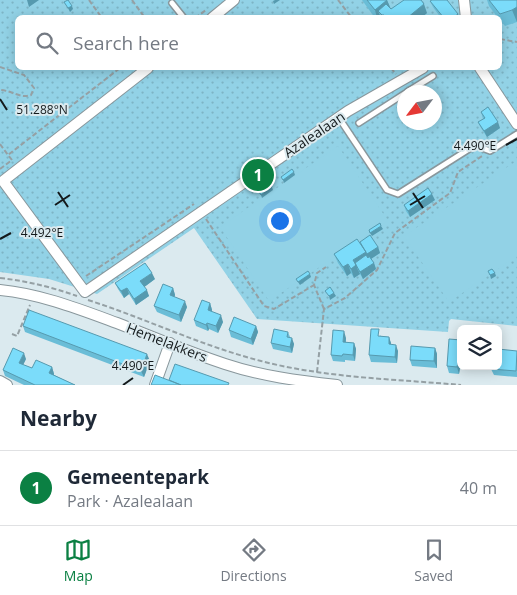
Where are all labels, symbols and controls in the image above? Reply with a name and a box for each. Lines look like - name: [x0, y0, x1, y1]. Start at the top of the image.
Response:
- search box: [15, 15, 502, 70]
- icon: search: [33, 29, 61, 57]
- text: Search here: [73, 30, 179, 56]
- north arrow: [397, 85, 442, 130]
- text: 51.288°N: [16, 101, 68, 118]
- street label: Azalealaan: [280, 107, 348, 161]
- text: 4.490°E: [454, 137, 496, 154]
- pin: 1: [242, 156, 274, 194]
- your location: [267, 208, 293, 234]
- text: 4.492°E: [21, 224, 63, 241]
- street label: Hemelakkers: [124, 318, 211, 366]
- map controls: [457, 325, 502, 370]
- button: layers: [457, 325, 502, 370]
- text: 4.490°E: [112, 357, 154, 374]
- text: Nearby: [20, 404, 97, 432]
- text: Gemeentepark: [67, 464, 209, 490]
- text: 1: [31, 477, 41, 499]
- text: 40 m: [460, 477, 497, 499]
- text: Park · Azalealaan: [67, 490, 193, 512]
- tab: Map: [64, 536, 93, 585]
- tab: Directions: [220, 536, 287, 585]
- tab: Saved: [414, 536, 453, 585]

